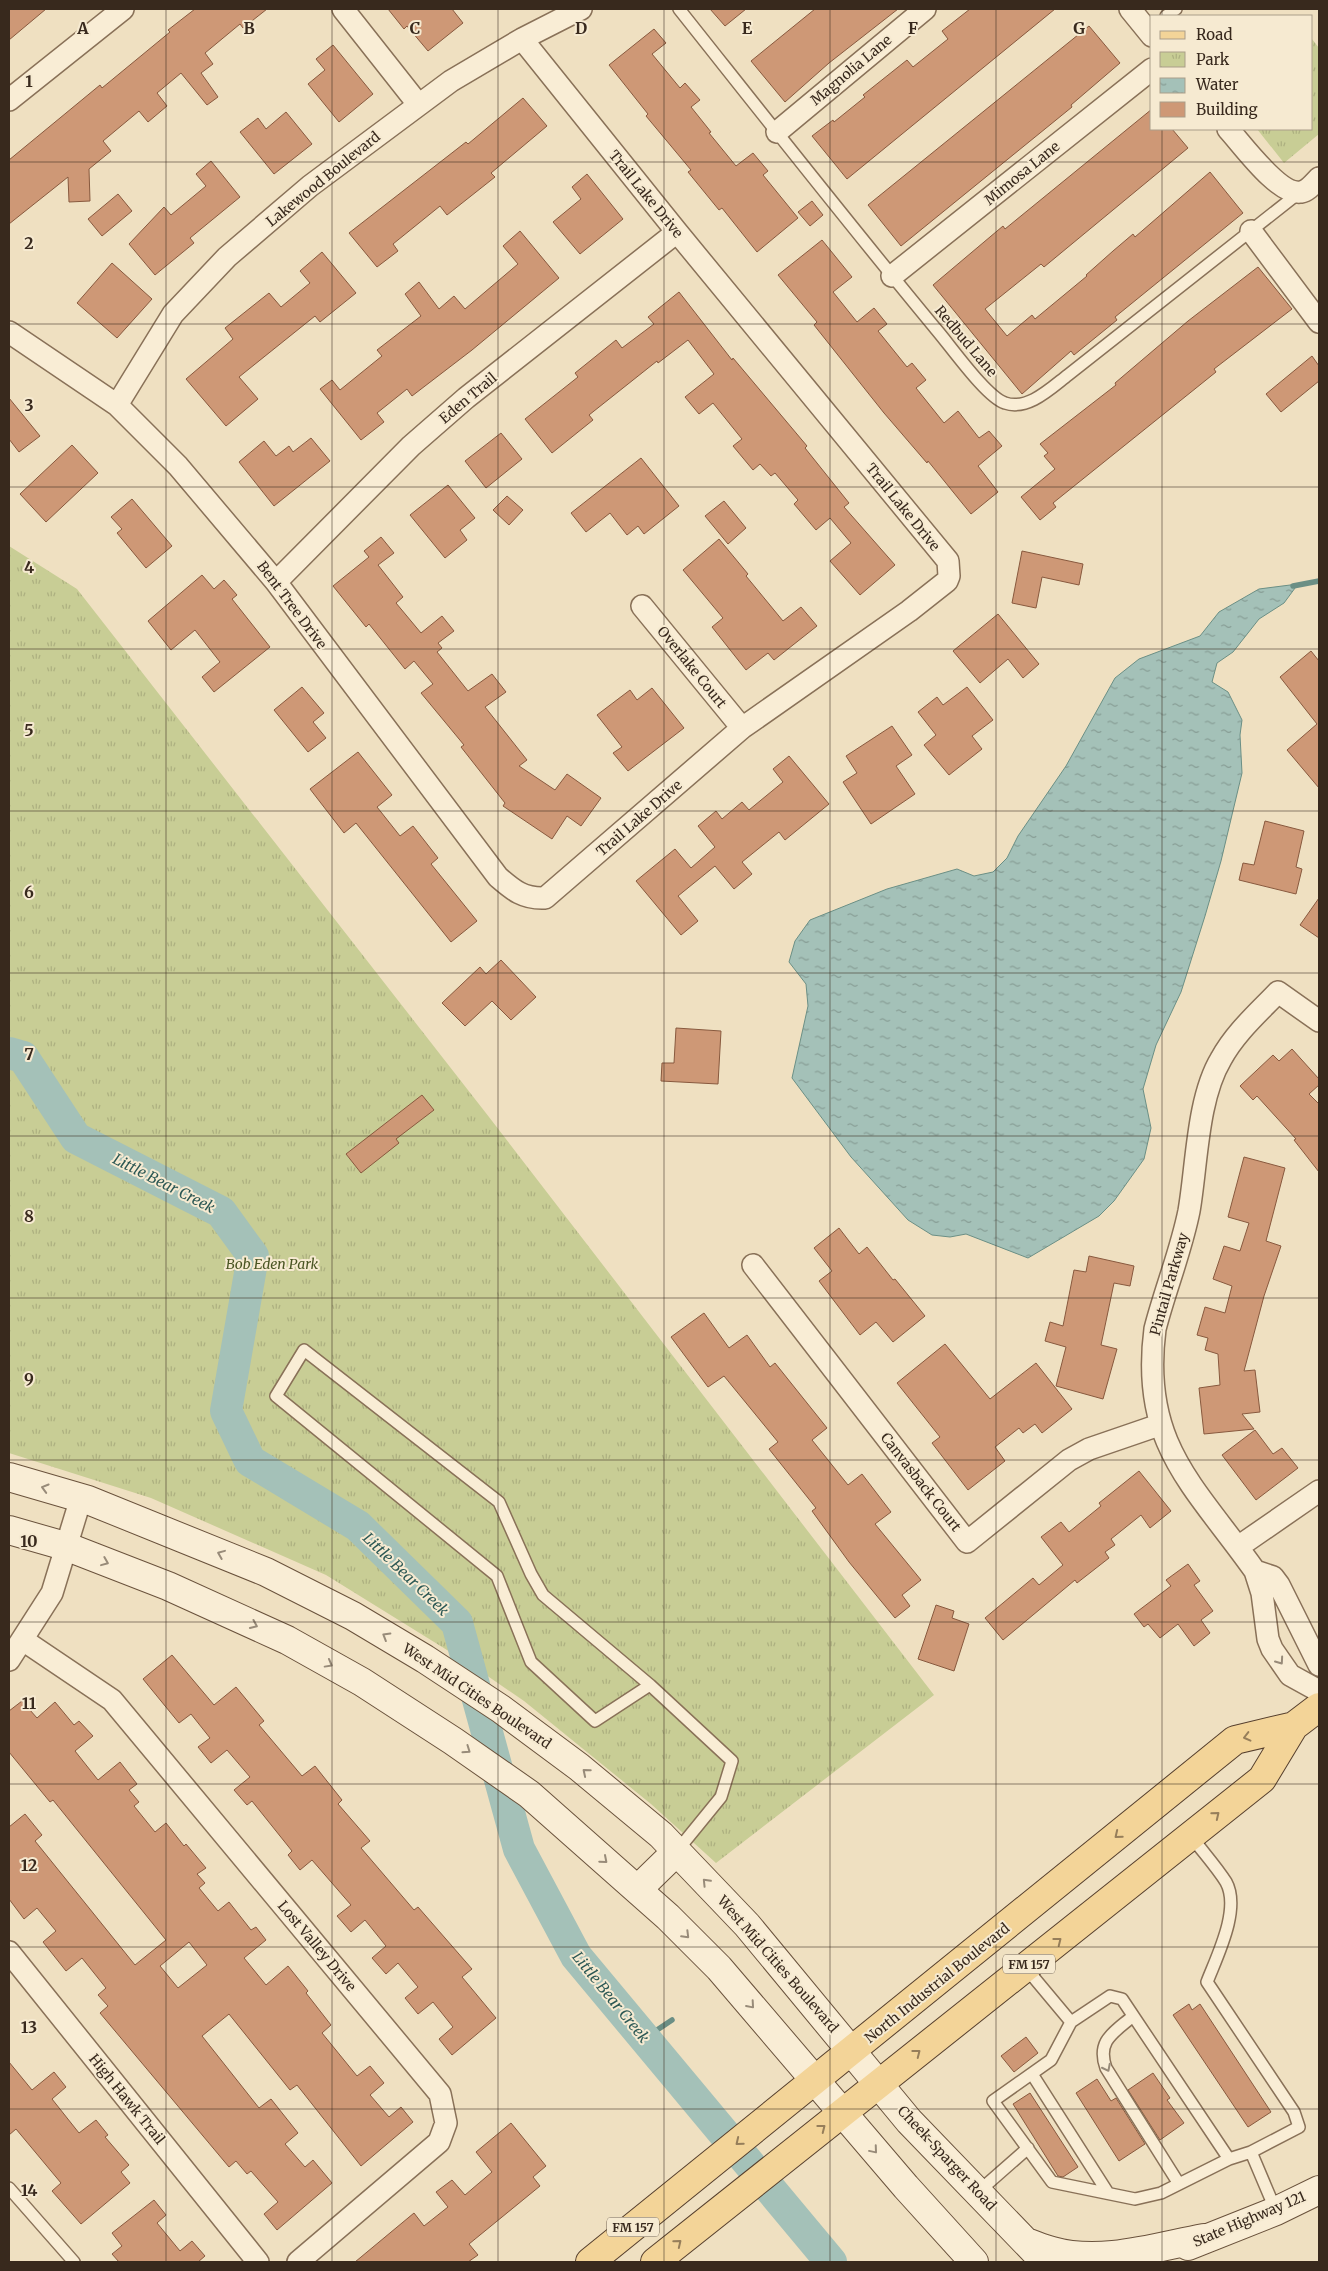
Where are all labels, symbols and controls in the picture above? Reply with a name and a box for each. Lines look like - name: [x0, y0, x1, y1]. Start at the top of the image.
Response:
- legend: [1150, 15, 1313, 130]
- text: A: [76, 18, 89, 38]
- text: B: [243, 18, 255, 38]
- text: C: [410, 18, 420, 38]
- text: D: [575, 18, 587, 38]
- text: E: [742, 18, 753, 38]
- text: F: [908, 18, 918, 38]
- text: G: [1073, 18, 1085, 38]
- text: Road: [1196, 25, 1232, 44]
- street label: Magnolia Lane: [807, 31, 895, 109]
- text: Park: [1196, 50, 1230, 69]
- text: 1: [25, 71, 33, 91]
- text: Water: [1195, 75, 1239, 94]
- text: Building: [1196, 100, 1258, 119]
- street label: Lakewood Boulevard: [262, 127, 384, 230]
- street label: Mimosa Lane: [981, 137, 1063, 209]
- street label: Trail Lake Drive: [605, 146, 687, 242]
- text: 2: [24, 233, 34, 253]
- street label: Redbud Lane: [931, 302, 1001, 380]
- street label: Eden Trail: [436, 368, 501, 427]
- text: 3: [24, 395, 34, 415]
- street label: Trail Lake Drive: [862, 459, 944, 555]
- text: 4: [24, 557, 34, 577]
- street label: Bent Tree Drive: [253, 558, 331, 652]
- street label: Overlake Court: [654, 622, 731, 712]
- text: 5: [24, 720, 34, 740]
- street label: Trail Lake Drive: [592, 776, 686, 860]
- text: 6: [24, 882, 34, 902]
- text: 7: [24, 1044, 34, 1064]
- water label: Little Bear Creek: [110, 1149, 219, 1217]
- text: 8: [24, 1206, 34, 1226]
- street label: Pintail Parkway: [1146, 1230, 1193, 1338]
- park label: Bob Eden Park: [226, 1255, 319, 1273]
- text: 9: [24, 1369, 34, 1389]
- street label: Canvasback Court: [877, 1429, 966, 1536]
- one-way arrow: [41, 1483, 50, 1493]
- water label: Little Bear Creek: [359, 1528, 453, 1620]
- text: 10: [20, 1531, 38, 1551]
- one-way arrow: [217, 1549, 226, 1560]
- one-way arrow: [100, 1555, 109, 1566]
- one-way arrow: [249, 1619, 258, 1630]
- one-way arrow: [383, 1633, 392, 1643]
- street label: West Mid Cities Boulevard: [398, 1639, 555, 1753]
- one-way arrow: [1274, 1656, 1283, 1665]
- one-way arrow: [324, 1657, 333, 1667]
- text: 11: [22, 1693, 37, 1713]
- one-way arrow: [1243, 1732, 1251, 1742]
- one-way arrow: [461, 1744, 471, 1753]
- one-way arrow: [583, 1770, 592, 1778]
- one-way arrow: [1210, 1813, 1219, 1821]
- one-way arrow: [1115, 1830, 1124, 1839]
- one-way arrow: [598, 1854, 607, 1863]
- text: 12: [21, 1855, 37, 1875]
- one-way arrow: [702, 1879, 711, 1888]
- street label: West Mid Cities Boulevard: [713, 1891, 843, 2037]
- street label: Lost Valley Drive: [274, 1897, 360, 1995]
- street label: North Industrial Boulevard: [861, 1919, 1013, 2047]
- one-way arrow: [680, 1929, 689, 1938]
- one-way arrow: [1052, 1938, 1062, 1947]
- water label: Little Bear Creek: [568, 1948, 654, 2047]
- road number: FM 157: [1003, 1955, 1055, 1974]
- one-way arrow: [745, 1999, 754, 2008]
- text: 13: [21, 2017, 37, 2037]
- street label: High Hawk Trail: [85, 2050, 169, 2148]
- one-way arrow: [911, 2051, 920, 2059]
- one-way arrow: [1101, 2063, 1112, 2072]
- street label: Cheek-Sparger Road: [894, 2102, 1001, 2214]
- one-way arrow: [816, 2126, 825, 2134]
- one-way arrow: [736, 2137, 745, 2145]
- one-way arrow: [869, 2144, 878, 2153]
- text: 14: [21, 2180, 37, 2200]
- street label: State Highway 121: [1190, 2187, 1308, 2251]
- road number: FM 157: [607, 2218, 659, 2236]
- one-way arrow: [672, 2241, 681, 2249]

